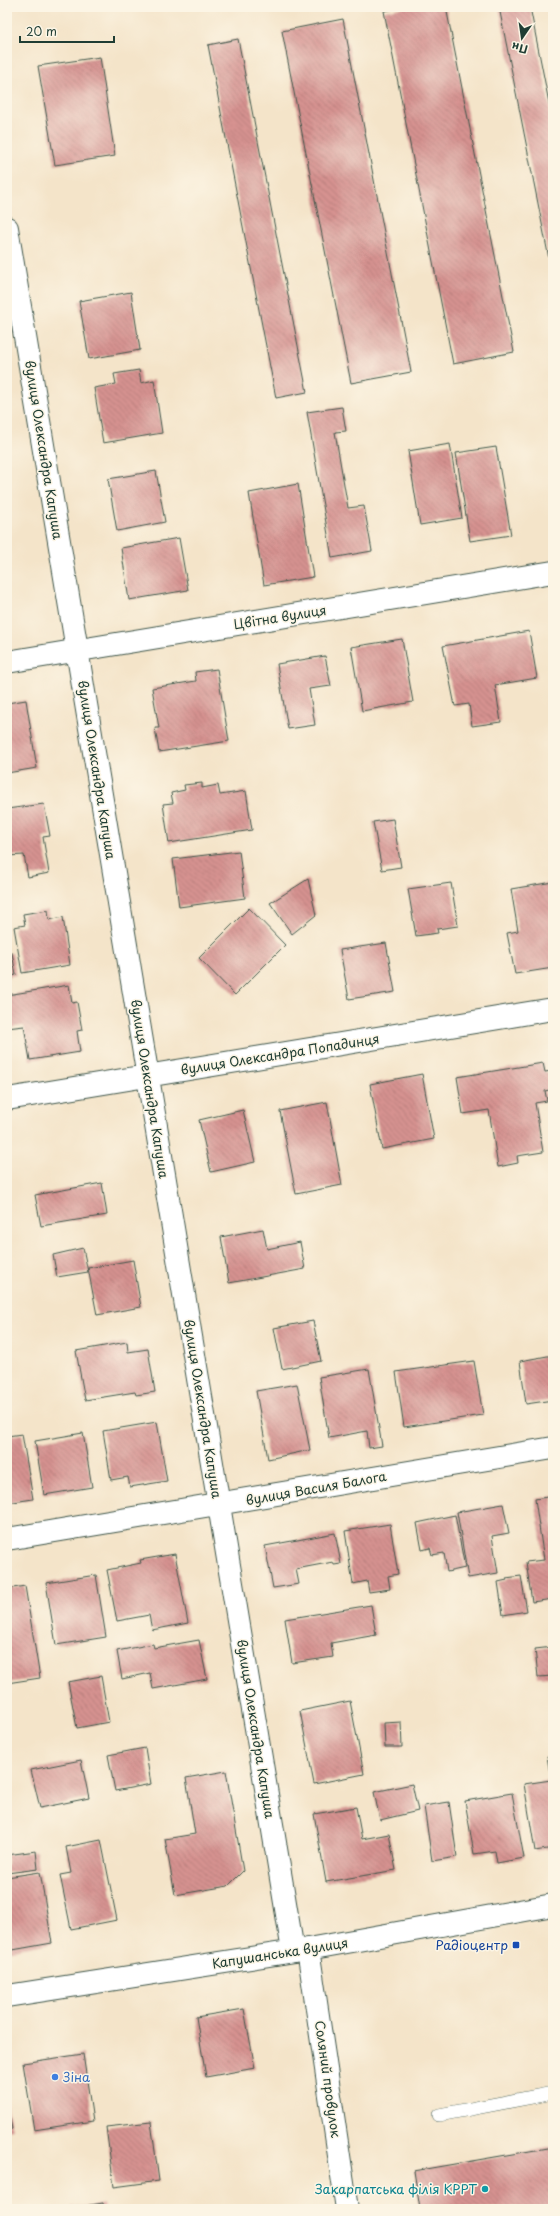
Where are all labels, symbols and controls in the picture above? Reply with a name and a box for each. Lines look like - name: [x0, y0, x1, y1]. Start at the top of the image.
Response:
- scale bar: [20, 18, 114, 44]
- north arrow: [502, 18, 542, 58]
- text: 20 m: [26, 22, 57, 40]
- text: Пн: [510, 38, 529, 58]
- street label: вулиця Олександра Капуша: [21, 359, 68, 541]
- street label: Цвітна вулиця: [232, 600, 328, 633]
- street label: вулиця Олександра Капуша: [74, 679, 121, 861]
- street label: вулиця Олександра Капуша: [127, 998, 174, 1180]
- street label: вулиця Олександра Попадинця: [179, 1028, 381, 1079]
- street label: вулиця Олександра Капуша: [180, 1318, 227, 1500]
- street label: вулиця Василя Балога: [244, 1466, 389, 1509]
- street label: вулиця Олександра Капуша: [233, 1638, 280, 1820]
- street label: Капушанська вулиця: [211, 1932, 349, 1973]
- place label: Радіоцентр: [436, 1935, 508, 1954]
- marker: Радіоцентр: [511, 1940, 521, 1950]
- street label: Соляний провулок: [311, 2019, 346, 2139]
- place label: Зіна: [63, 2067, 91, 2086]
- marker: Зіна: [50, 2072, 60, 2082]
- place label: Закарпатська філія КРРТ: [315, 2179, 477, 2198]
- marker: Закарпатська філія КРРТ: [480, 2184, 490, 2194]

